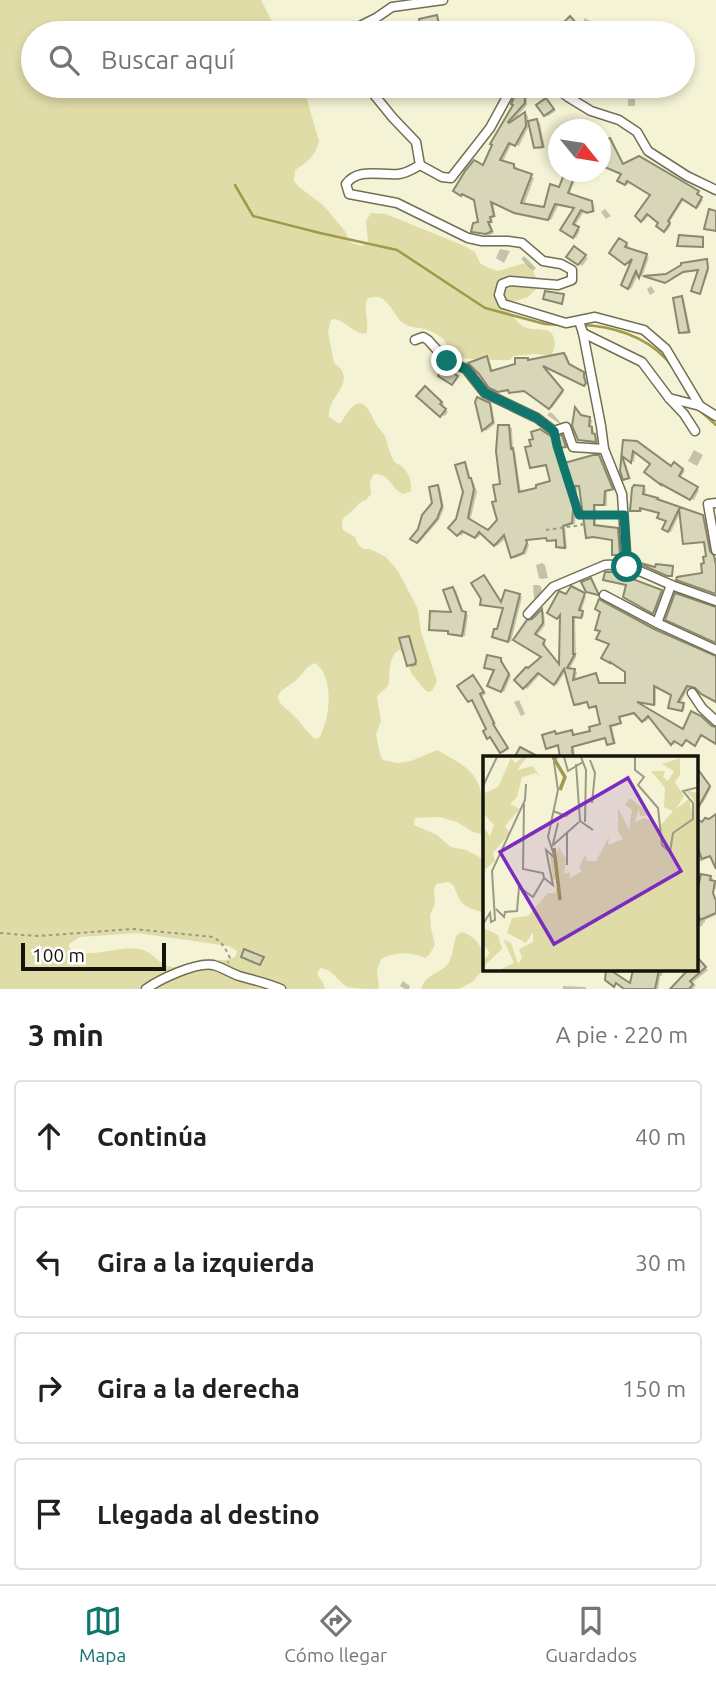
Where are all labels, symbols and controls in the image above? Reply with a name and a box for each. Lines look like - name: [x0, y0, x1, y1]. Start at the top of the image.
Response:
- search box: [21, 21, 695, 98]
- icon: search: [45, 41, 83, 79]
- text: Buscar aquí: [101, 45, 235, 74]
- north arrow: [548, 119, 611, 182]
- route end: [431, 345, 462, 376]
- route start: [611, 551, 642, 582]
- inset map: [483, 756, 698, 972]
- scale bar: [21, 940, 166, 972]
- text: 100 m: [32, 944, 85, 966]
- text: 3 min: [28, 1018, 104, 1052]
- text: A pie · 220 m: [556, 1022, 688, 1047]
- icon: ahead: [30, 1117, 68, 1155]
- text: Continúa: [97, 1122, 207, 1151]
- text: 40 m: [635, 1124, 686, 1149]
- icon: left: [30, 1243, 68, 1281]
- text: Gira a la izquierda: [97, 1248, 315, 1277]
- text: 30 m: [635, 1250, 686, 1275]
- icon: right: [30, 1369, 68, 1407]
- text: Gira a la derecha: [97, 1374, 300, 1403]
- text: 150 m: [622, 1376, 686, 1401]
- icon: arrive: [30, 1495, 68, 1533]
- text: Llegada al destino: [97, 1500, 320, 1529]
- tab: Mapa: [79, 1602, 126, 1666]
- tab: Cómo llegar: [284, 1602, 387, 1666]
- tab: Guardados: [545, 1602, 637, 1666]

